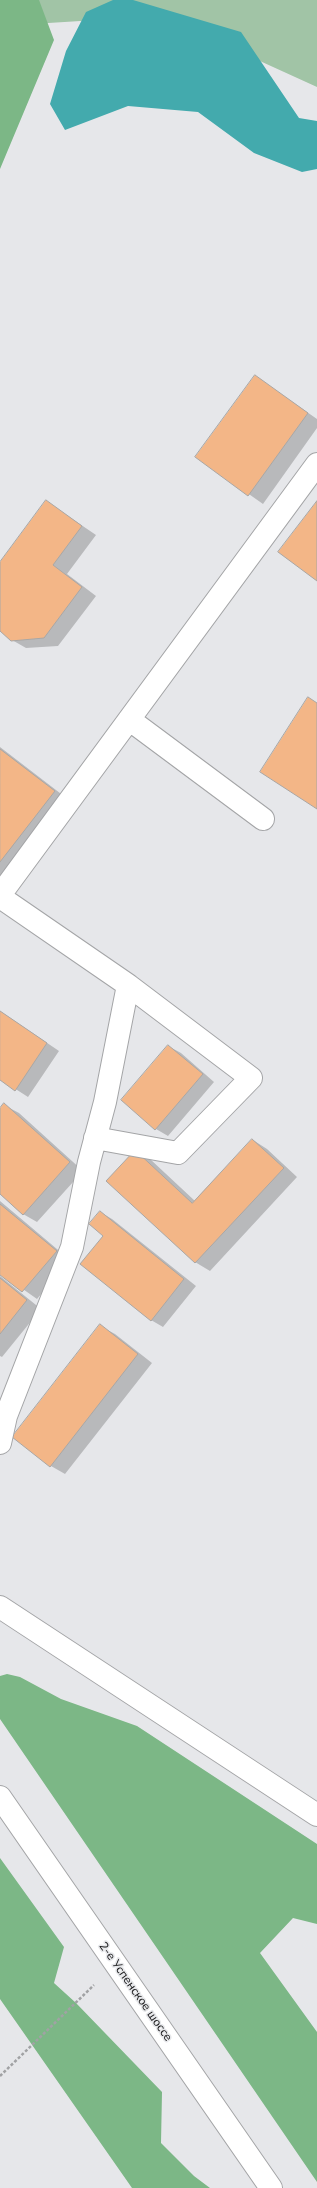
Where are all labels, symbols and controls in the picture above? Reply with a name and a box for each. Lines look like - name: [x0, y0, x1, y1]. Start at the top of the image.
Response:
- street label: 2-е Успенское шоссе: [95, 1940, 175, 2044]

